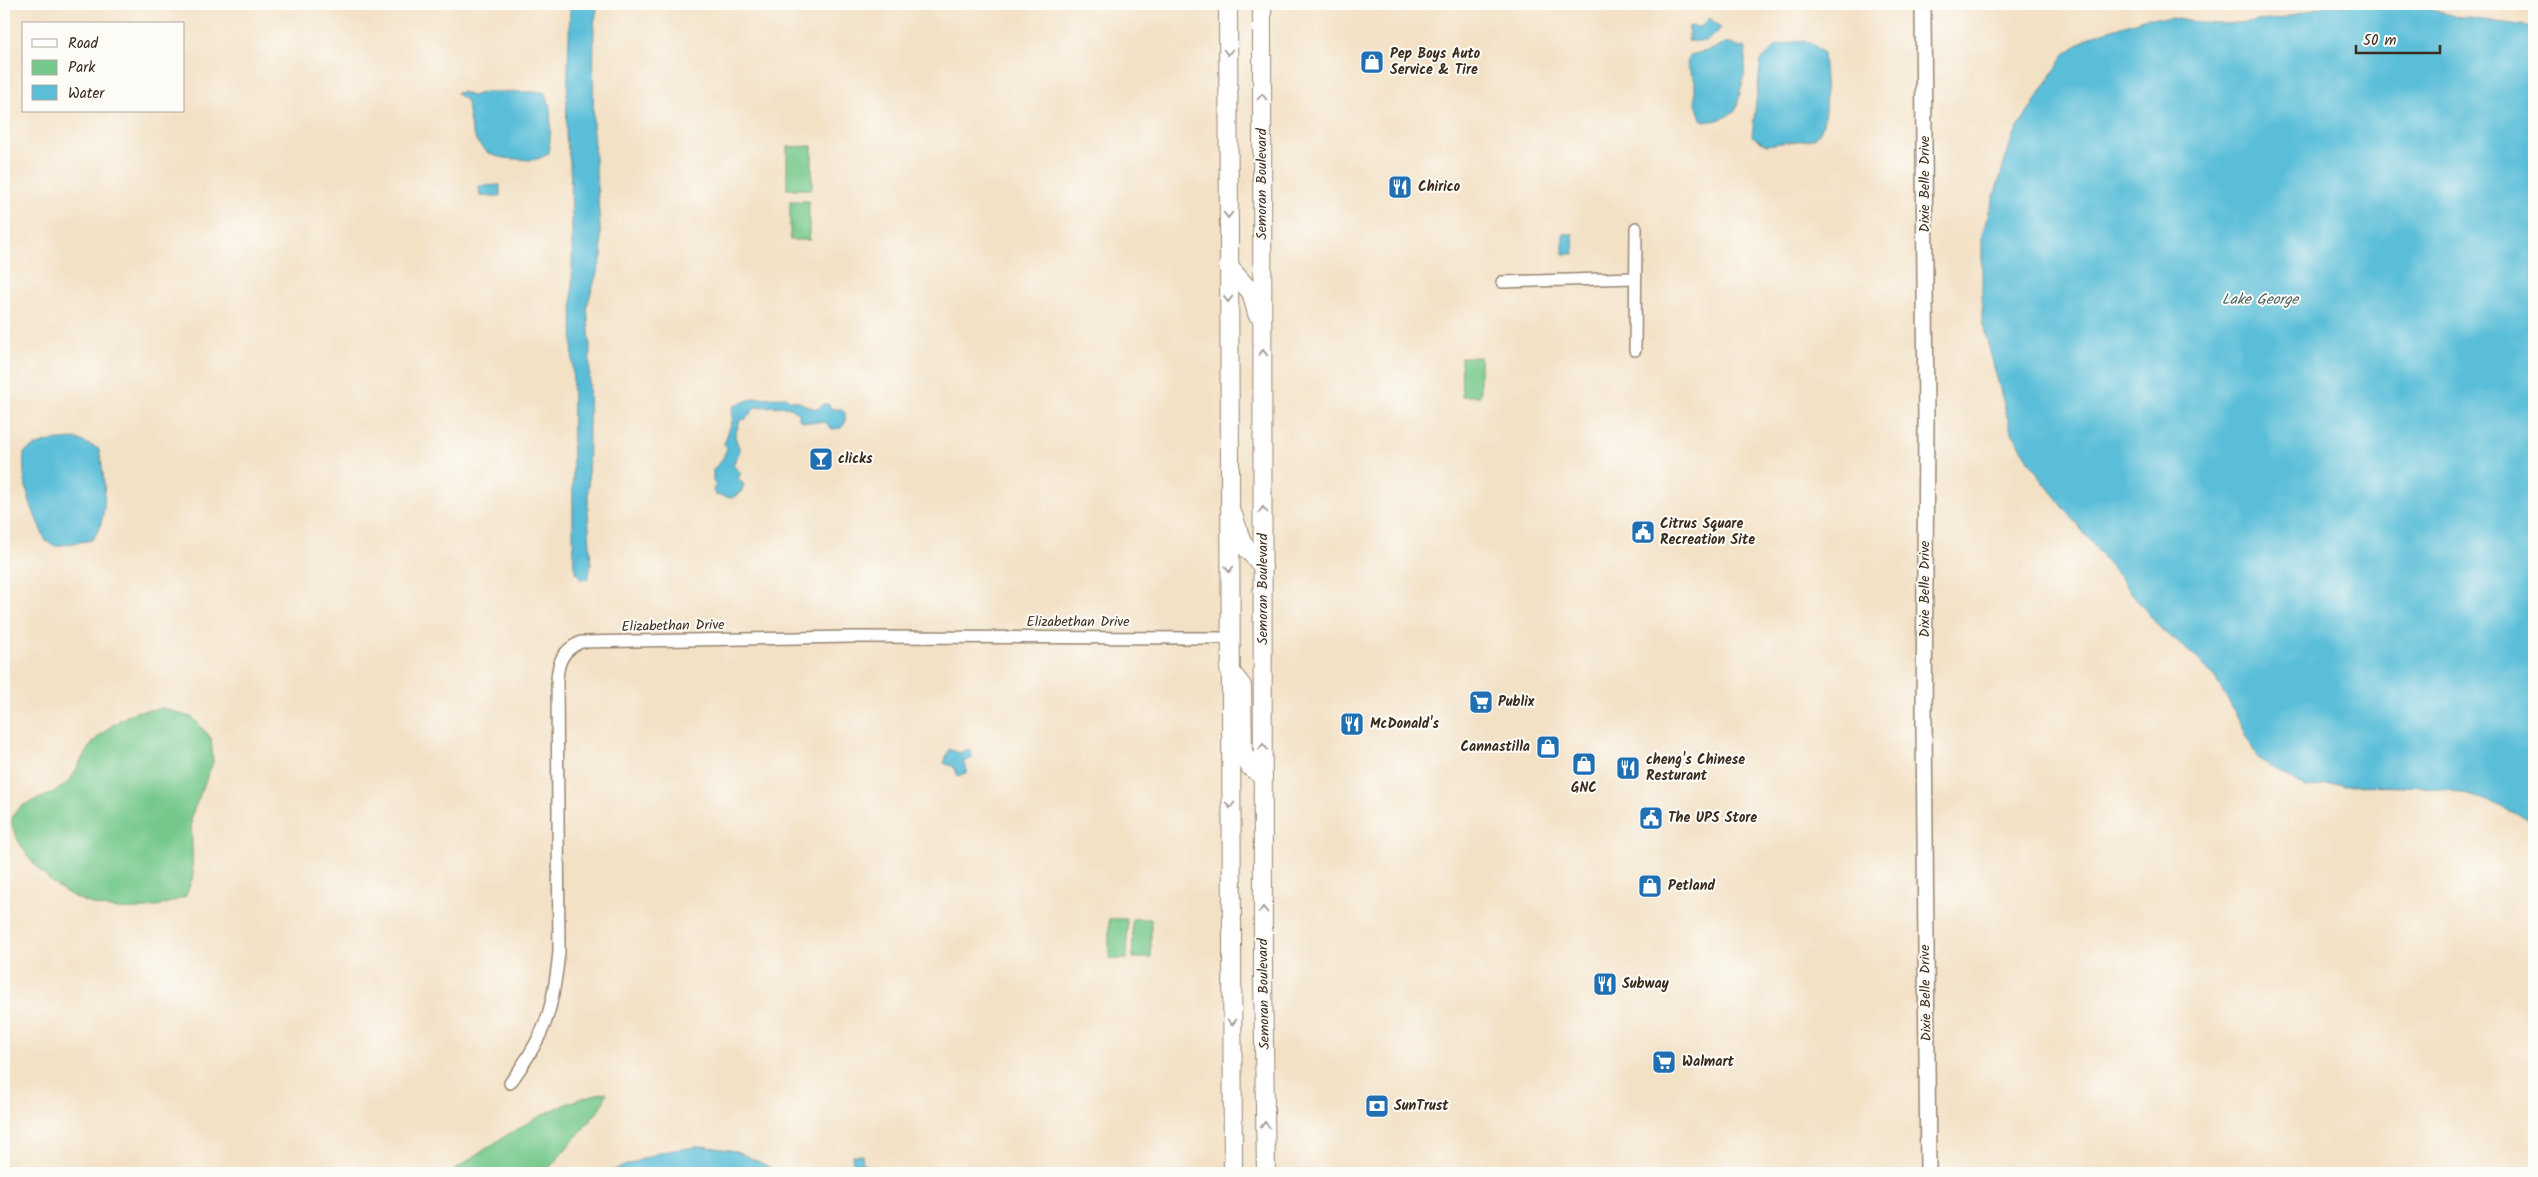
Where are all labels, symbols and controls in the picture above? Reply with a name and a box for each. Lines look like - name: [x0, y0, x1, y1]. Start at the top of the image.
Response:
- legend: [22, 22, 185, 112]
- scale bar: [2356, 22, 2439, 54]
- text: 50 m: [2363, 29, 2397, 53]
- text: Road: [68, 32, 99, 56]
- place label: Pep Boys Auto Service & Tire: [1390, 43, 1481, 81]
- one-way arrow: [1223, 49, 1233, 57]
- shop icon: Pep Boys Auto Service & Tire: [1359, 49, 1385, 75]
- text: Park: [68, 56, 96, 80]
- text: Water: [68, 82, 105, 106]
- one-way arrow: [1257, 93, 1267, 101]
- street label: Semoran Boulevard: [1251, 127, 1273, 240]
- street label: Dixie Belle Drive: [1914, 135, 1936, 232]
- restaurant icon: Chirico: [1387, 174, 1413, 200]
- place label: Chirico: [1418, 176, 1461, 198]
- one-way arrow: [1223, 212, 1233, 219]
- water label: Lake George: [2222, 288, 2300, 312]
- one-way arrow: [1223, 295, 1234, 303]
- one-way arrow: [1258, 349, 1268, 357]
- bar icon: clicks: [808, 446, 834, 472]
- place label: clicks: [838, 448, 873, 470]
- one-way arrow: [1258, 506, 1268, 514]
- place label: Citrus Square Recreation Site: [1660, 513, 1755, 551]
- public building icon: Citrus Square Recreation Site: [1630, 519, 1656, 545]
- street label: Semoran Boulevard: [1252, 532, 1274, 645]
- street label: Dixie Belle Drive: [1914, 540, 1936, 637]
- one-way arrow: [1224, 566, 1234, 573]
- street label: Elizabethan Drive: [1026, 611, 1130, 633]
- street label: Elizabethan Drive: [621, 614, 725, 638]
- supermarket icon: Publix: [1468, 689, 1494, 715]
- place label: Publix: [1498, 691, 1535, 713]
- restaurant icon: McDonald's: [1339, 711, 1365, 737]
- place label: McDonald's: [1370, 713, 1439, 735]
- shop icon: Cannastilla: [1535, 734, 1561, 760]
- place label: Cannastilla: [1460, 736, 1530, 758]
- one-way arrow: [1258, 743, 1268, 750]
- place label: cheng's Chinese Resturant: [1646, 749, 1745, 787]
- shop icon: GNC: [1571, 751, 1597, 777]
- restaurant icon: cheng's Chinese Resturant: [1615, 755, 1641, 781]
- place label: GNC: [1571, 777, 1597, 799]
- one-way arrow: [1225, 802, 1235, 810]
- public building icon: The UPS Store: [1638, 805, 1664, 831]
- place label: The UPS Store: [1668, 807, 1757, 829]
- shop icon: Petland: [1637, 873, 1663, 899]
- place label: Petland: [1668, 875, 1715, 897]
- one-way arrow: [1258, 905, 1268, 913]
- street label: Semoran Boulevard: [1252, 937, 1276, 1050]
- street label: Dixie Belle Drive: [1914, 944, 1938, 1042]
- restaurant icon: Subway: [1592, 971, 1618, 997]
- place label: Subway: [1622, 973, 1670, 995]
- one-way arrow: [1227, 1019, 1237, 1027]
- supermarket icon: Walmart: [1651, 1049, 1677, 1075]
- place label: Walmart: [1682, 1051, 1735, 1073]
- bank icon: SunTrust: [1364, 1093, 1390, 1119]
- place label: SunTrust: [1394, 1095, 1449, 1117]
- one-way arrow: [1260, 1120, 1271, 1128]

